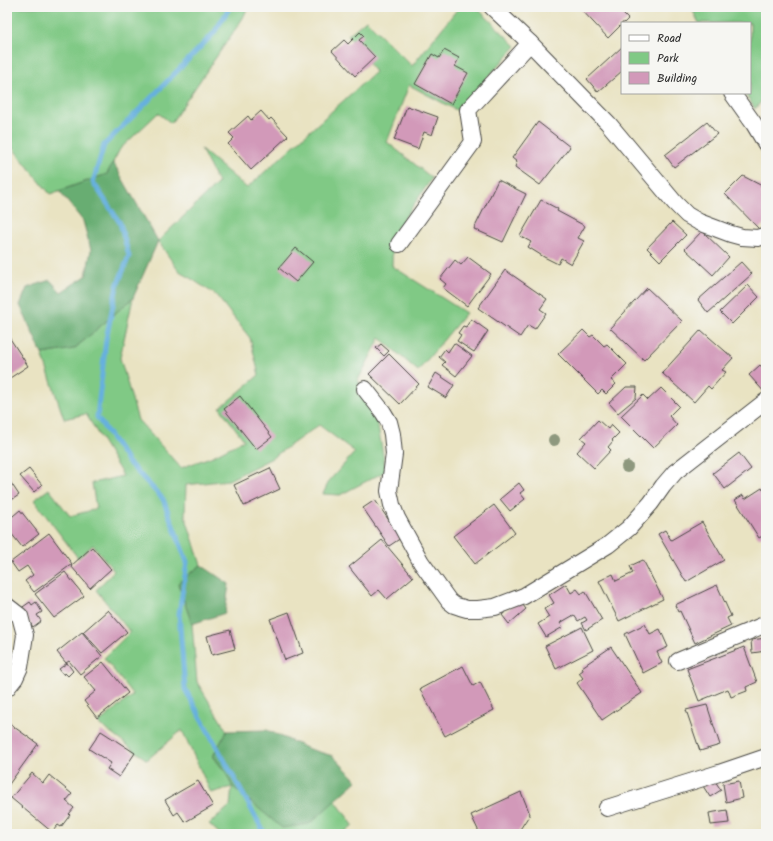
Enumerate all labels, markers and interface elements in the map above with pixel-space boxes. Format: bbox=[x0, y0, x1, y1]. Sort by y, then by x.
legend bbox=[621, 22, 751, 94]
text: Road bbox=[657, 29, 682, 48]
text: Park bbox=[657, 49, 679, 68]
text: Building bbox=[657, 69, 697, 88]

